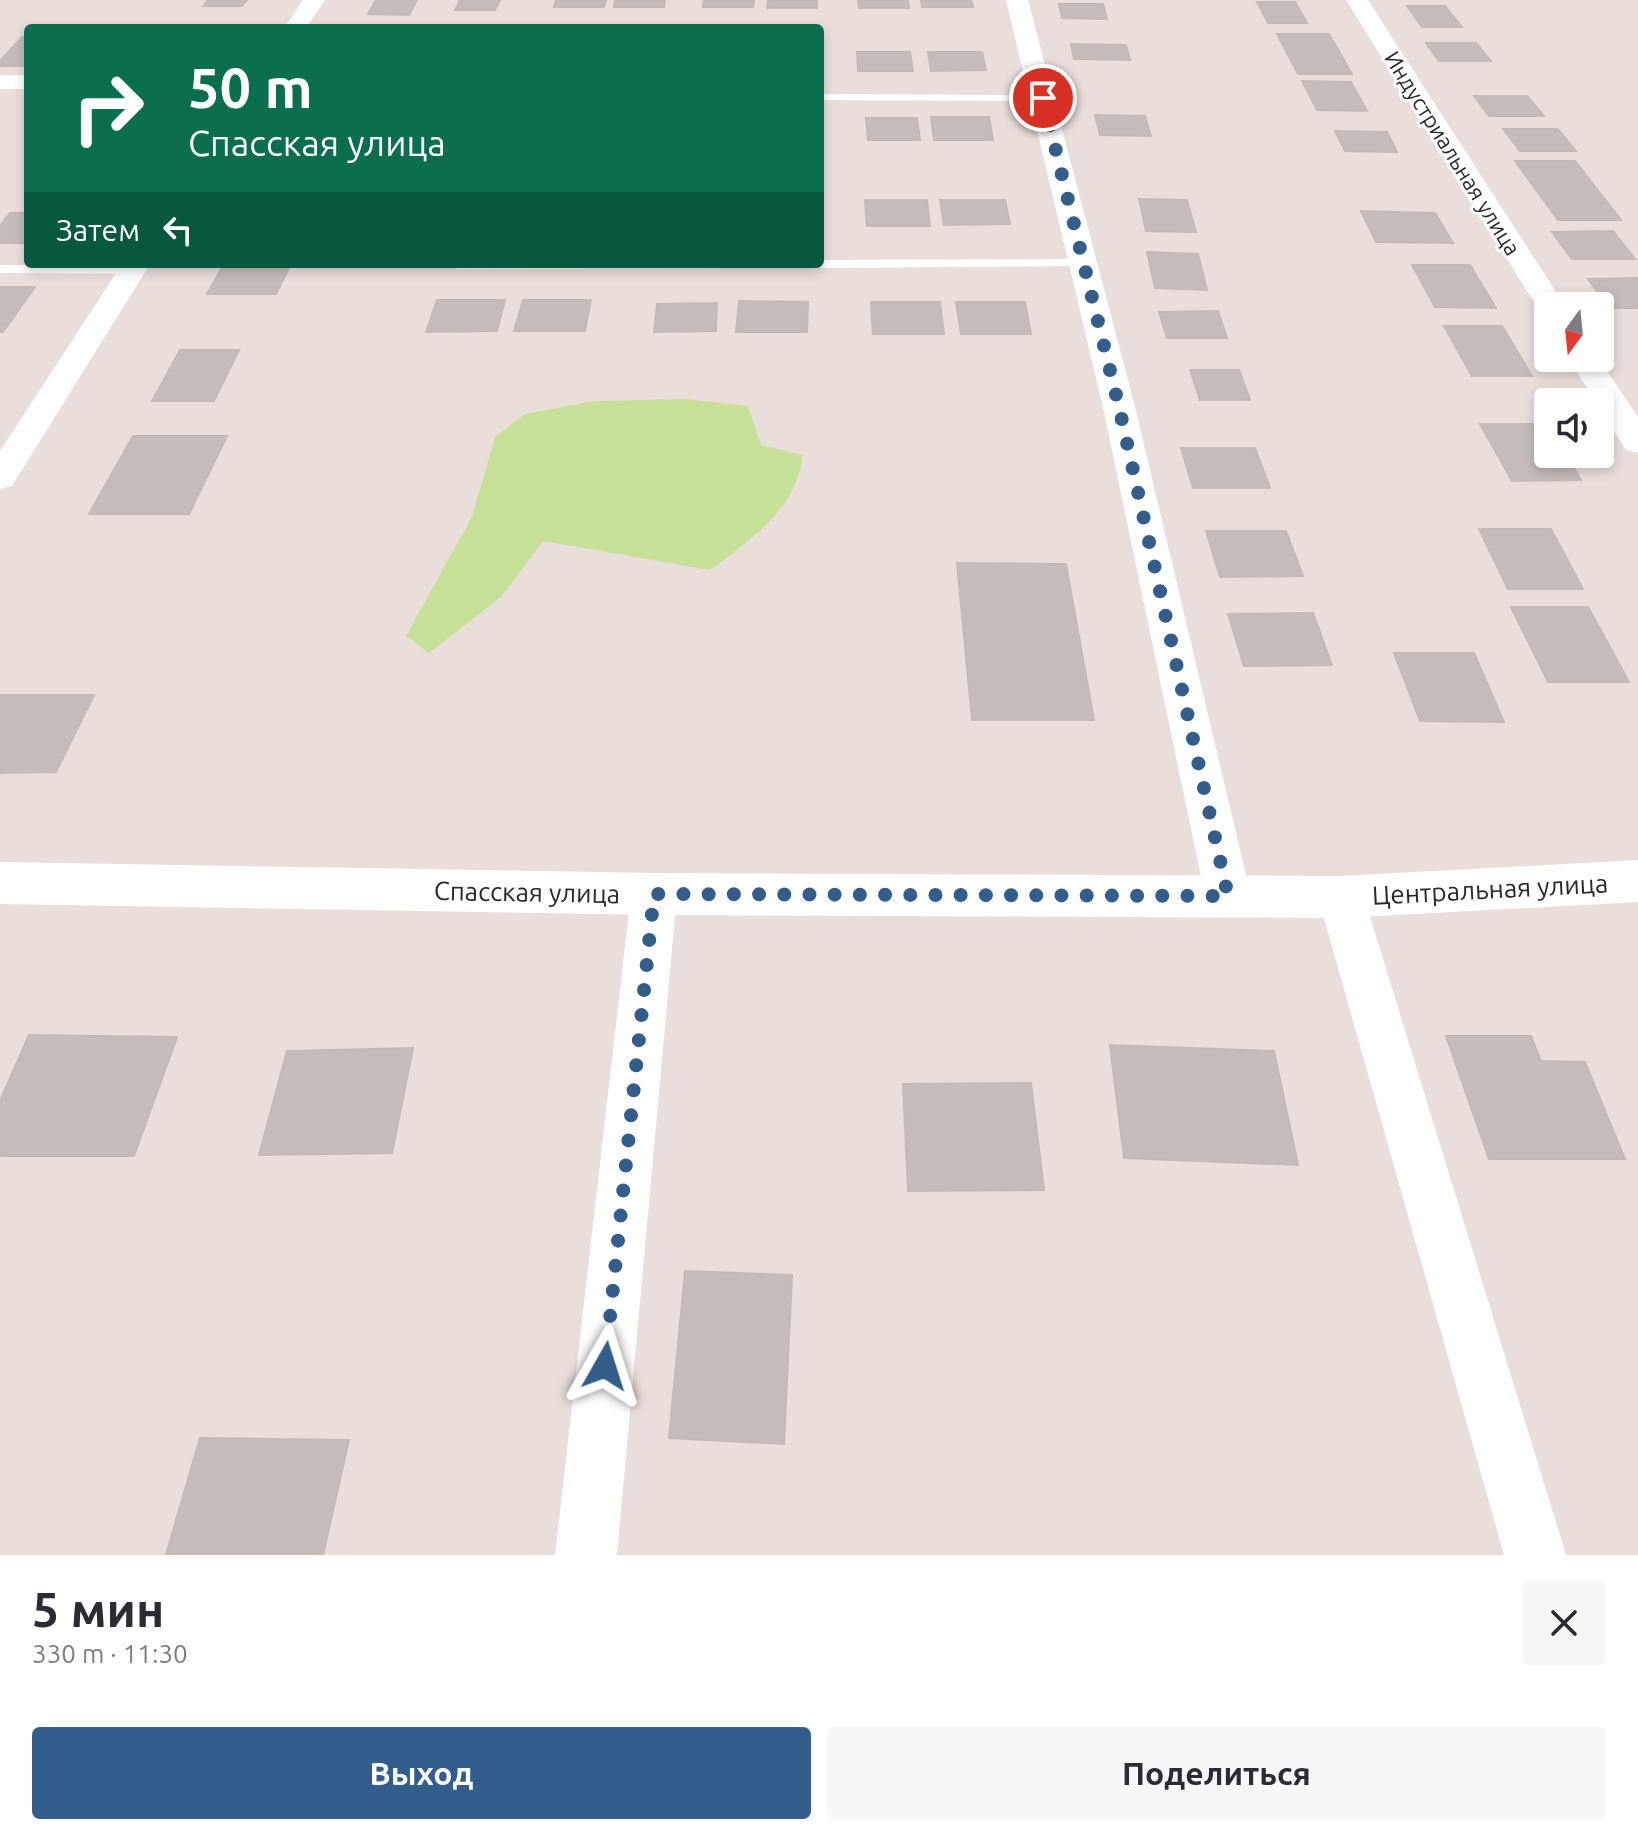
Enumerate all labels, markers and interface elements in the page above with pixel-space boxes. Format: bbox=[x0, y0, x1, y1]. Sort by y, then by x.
street label: Индустриальная улица bbox=[1380, 46, 1526, 260]
icon: right bbox=[56, 56, 160, 160]
text: 50 m bbox=[188, 56, 313, 119]
pin bbox=[1009, 64, 1077, 132]
icon: arrive bbox=[1021, 76, 1065, 120]
text: Спасская улица bbox=[188, 122, 446, 163]
icon: left bbox=[156, 208, 200, 252]
text: Затем bbox=[56, 213, 140, 247]
north arrow bbox=[1534, 292, 1614, 372]
map controls bbox=[1534, 292, 1614, 468]
button: sound bbox=[1534, 388, 1614, 468]
street label: Центральная улица bbox=[1371, 868, 1609, 910]
street label: Спасская улица bbox=[434, 876, 620, 908]
position arrow bbox=[563, 1324, 647, 1408]
button: close bbox=[1522, 1581, 1606, 1665]
text: 5 мин bbox=[32, 1582, 164, 1636]
text: 330 m · 11:30 bbox=[32, 1639, 188, 1668]
button: Выход bbox=[32, 1727, 811, 1819]
button: Поделиться bbox=[827, 1727, 1606, 1819]

